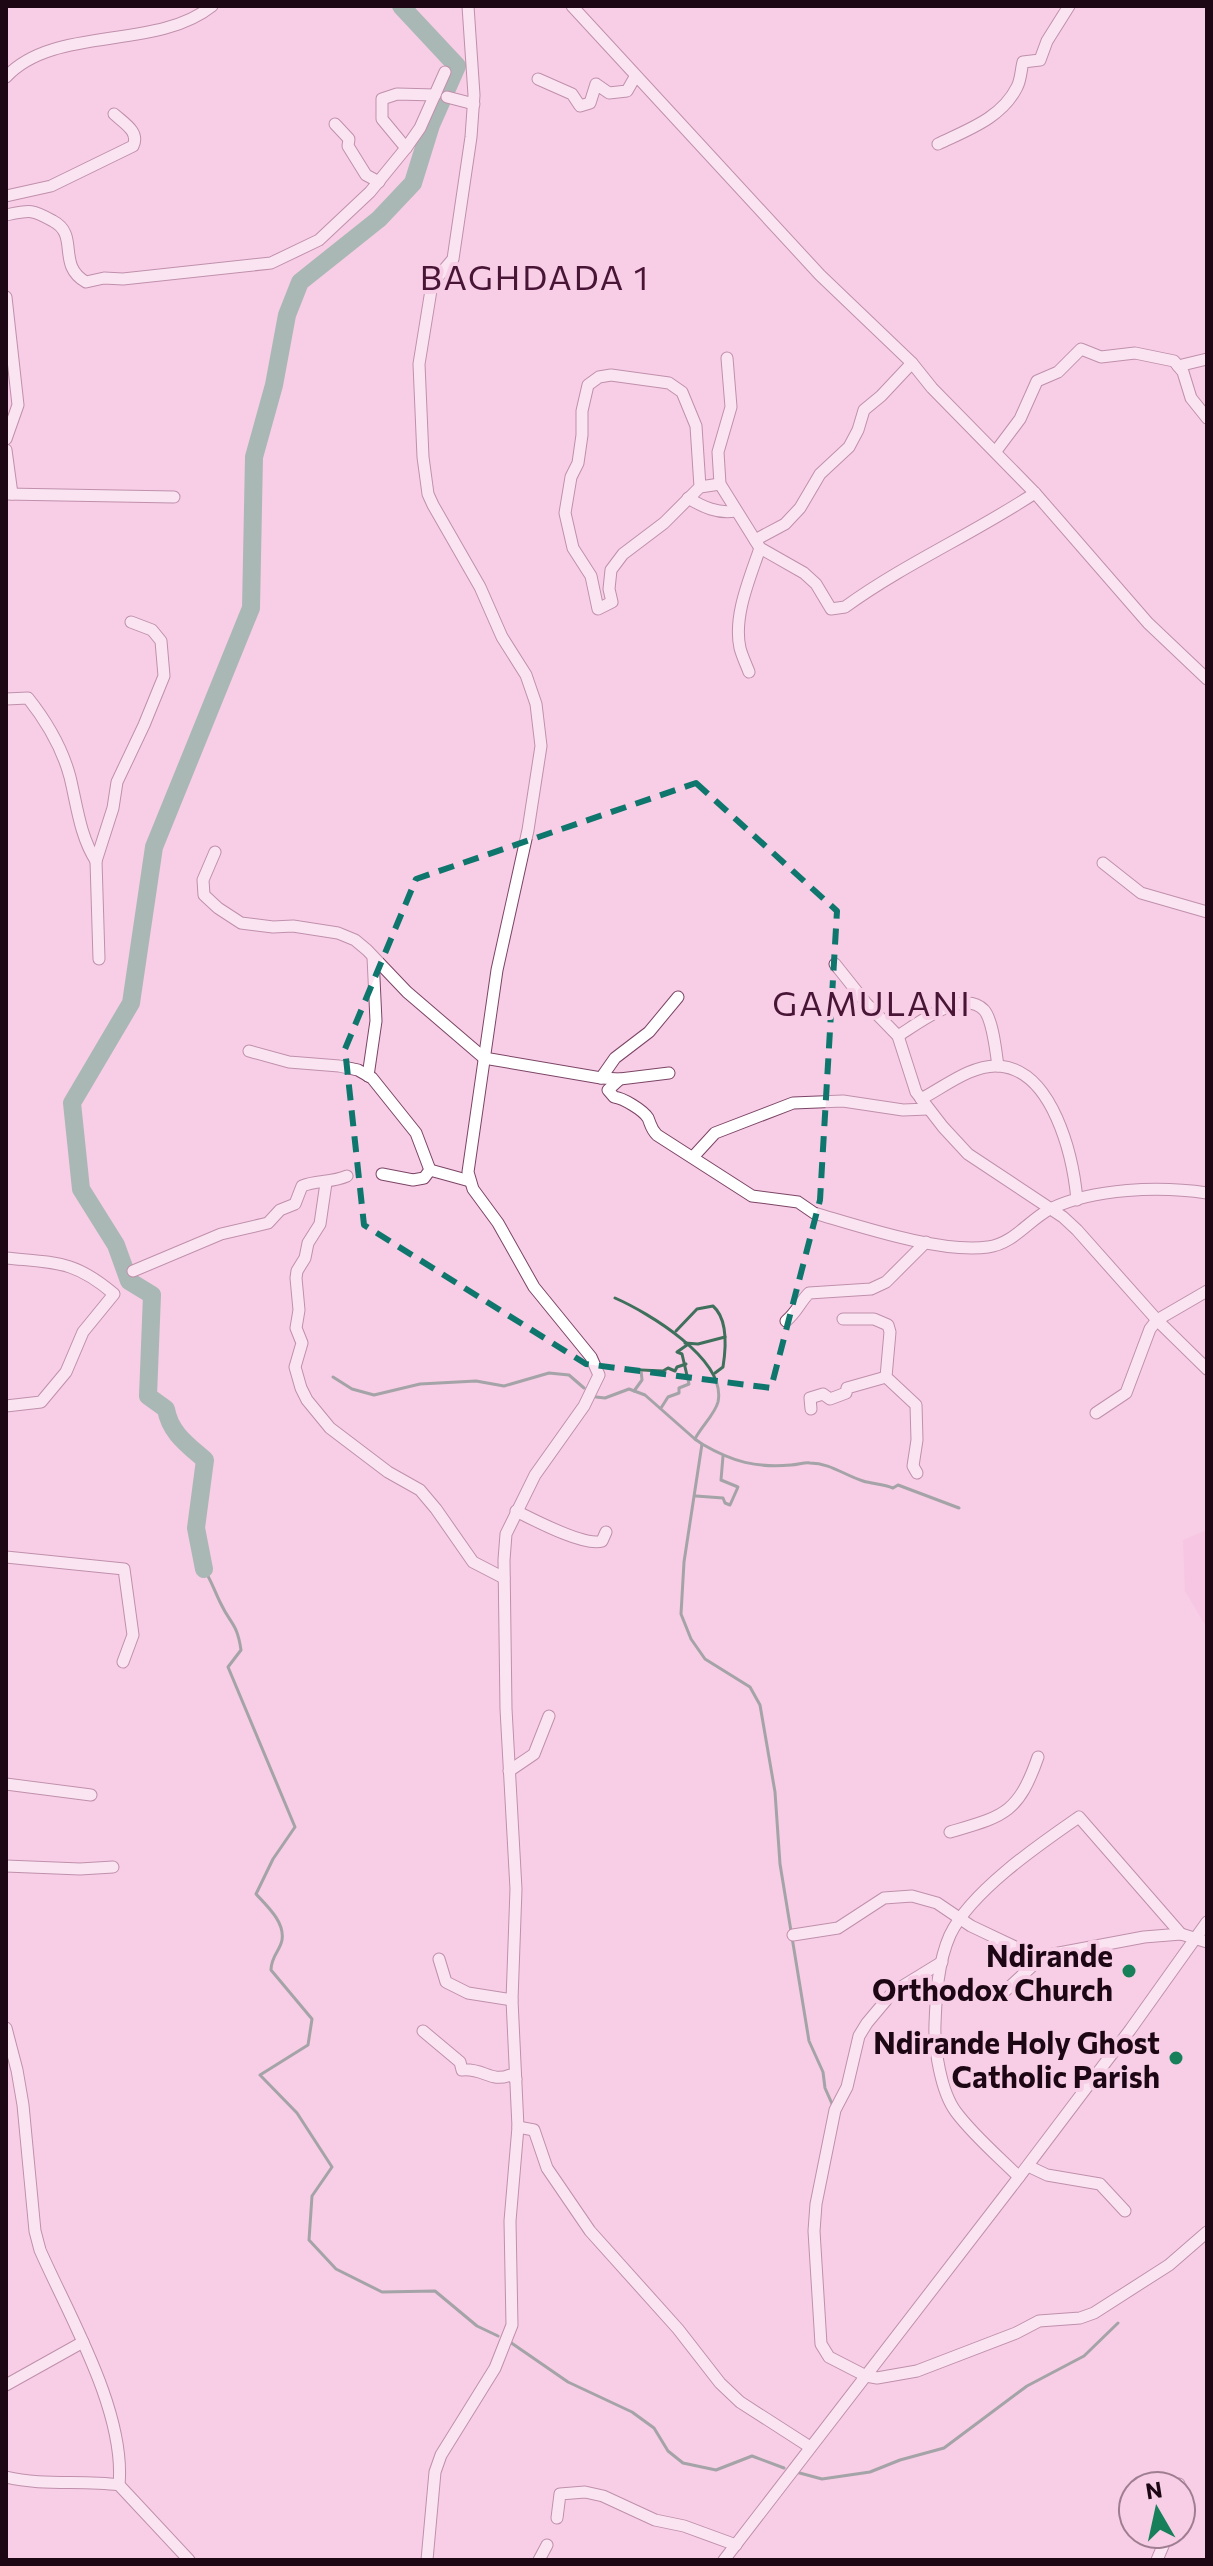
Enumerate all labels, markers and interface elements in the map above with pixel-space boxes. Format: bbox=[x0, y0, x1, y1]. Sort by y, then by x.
district label: BAGHDADA 1 bbox=[420, 255, 650, 297]
district label: GAMULANI bbox=[772, 981, 972, 1023]
place label: Ndirande Orthodox Church bbox=[872, 1936, 1113, 2007]
marker: Ndirande Orthodox Church bbox=[1120, 1962, 1138, 1980]
place label: Ndirande Holy Ghost Catholic Parish bbox=[873, 2023, 1160, 2094]
marker: Ndirande Holy Ghost Catholic Parish bbox=[1167, 2049, 1185, 2067]
north arrow bbox=[1117, 2470, 1197, 2550]
text: N bbox=[1144, 2475, 1164, 2504]

